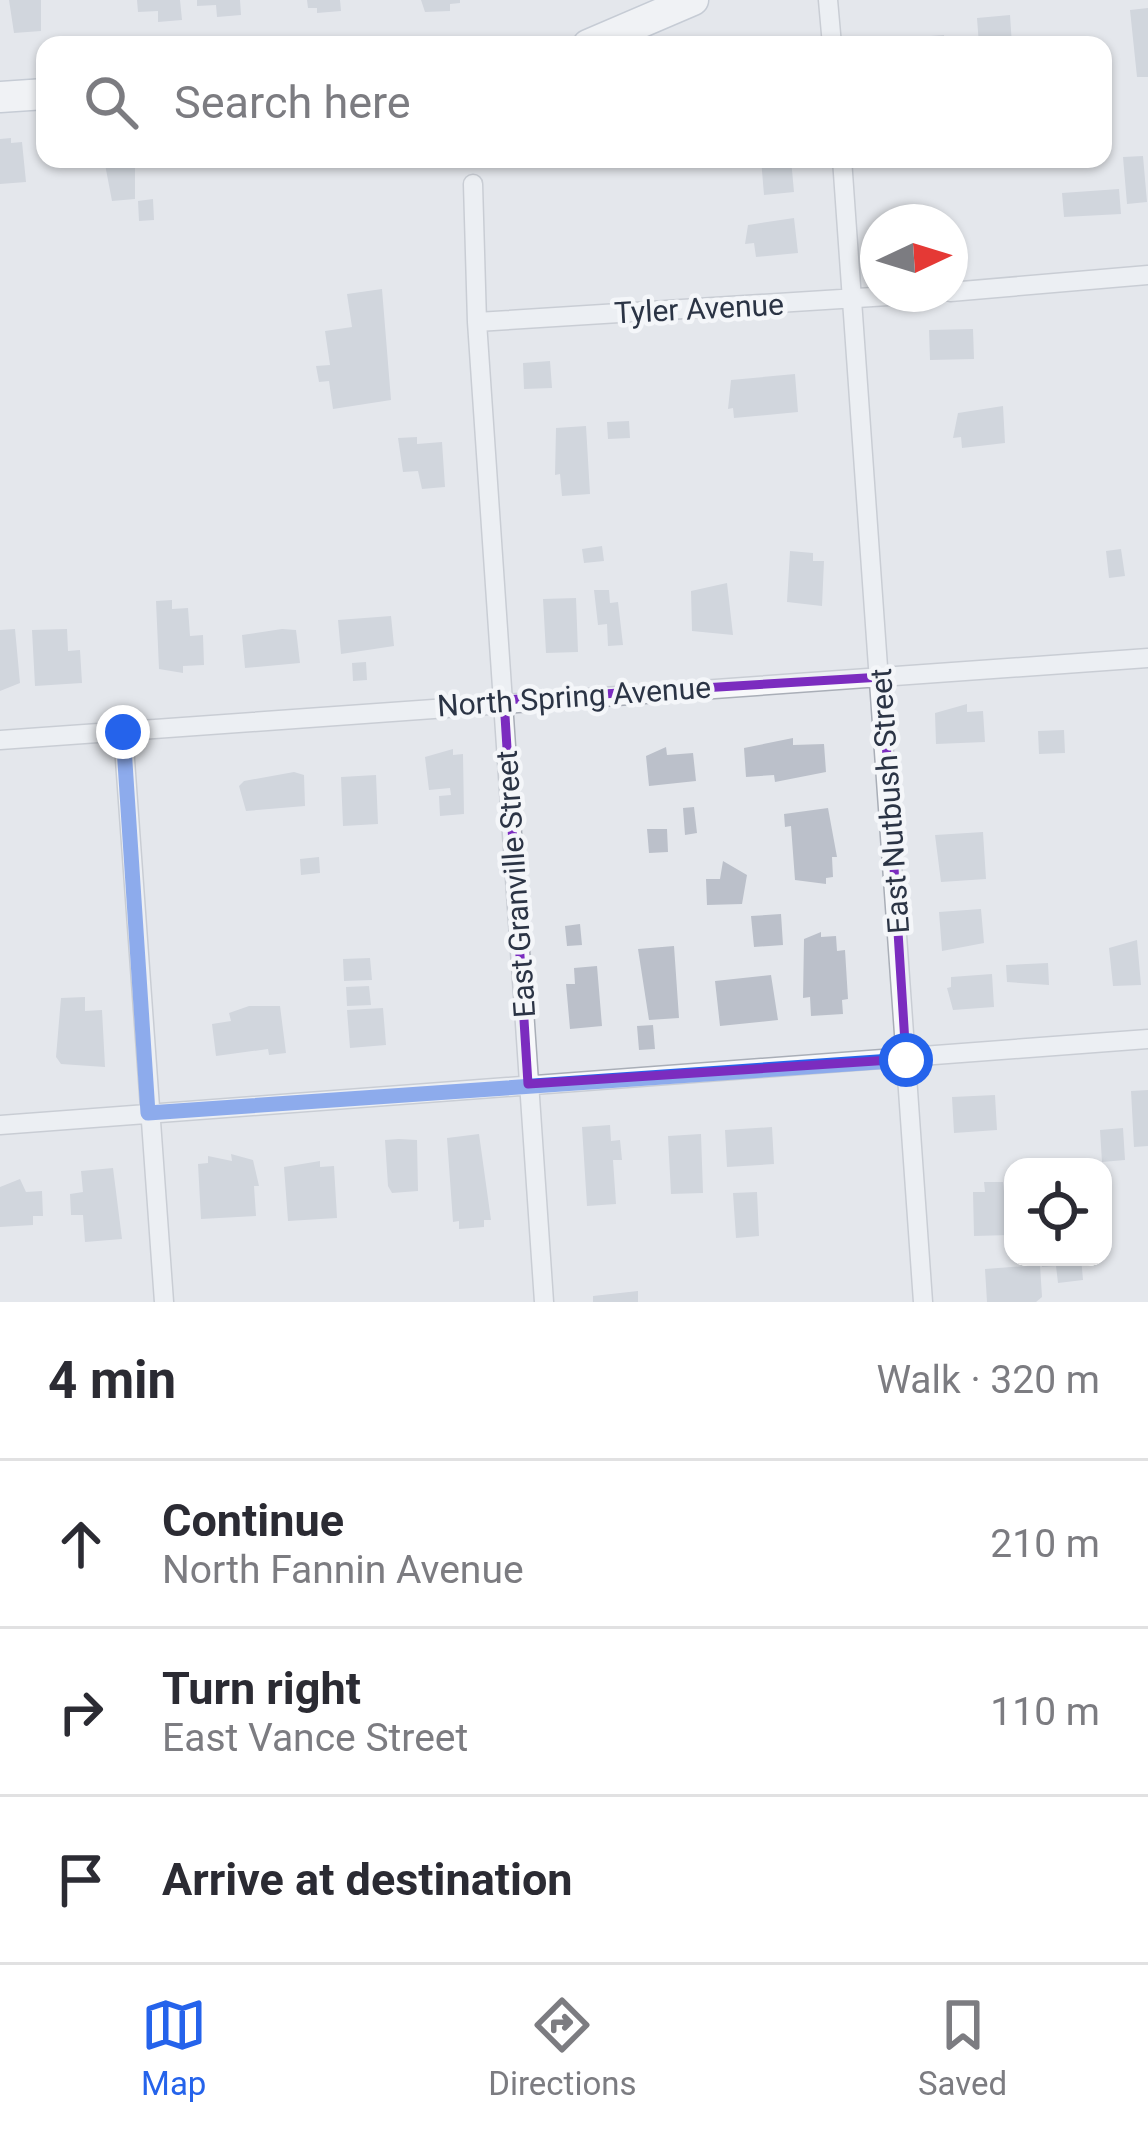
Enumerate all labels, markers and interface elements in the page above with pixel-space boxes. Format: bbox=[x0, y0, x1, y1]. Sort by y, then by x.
search box bbox=[36, 36, 1112, 168]
icon: search bbox=[78, 69, 144, 135]
text: Search here bbox=[174, 76, 411, 129]
north arrow bbox=[860, 204, 968, 312]
street label: Tyler Avenue bbox=[613, 287, 785, 330]
street label: East Nutbush Street bbox=[863, 667, 916, 935]
street label: North Spring Avenue bbox=[436, 669, 712, 724]
route end bbox=[96, 705, 150, 759]
street label: East Granville Street bbox=[489, 749, 542, 1019]
route start bbox=[879, 1033, 933, 1087]
map controls bbox=[1004, 1158, 1112, 1266]
button: locate bbox=[1004, 1158, 1112, 1266]
text: 4 min bbox=[48, 1351, 176, 1410]
text: Walk · 320 m bbox=[876, 1357, 1100, 1403]
text: Continue bbox=[162, 1494, 344, 1547]
icon: ahead bbox=[48, 1511, 114, 1577]
text: 210 m bbox=[990, 1521, 1100, 1567]
text: North Fannin Avenue bbox=[162, 1547, 524, 1593]
text: Turn right bbox=[162, 1662, 361, 1715]
icon: right bbox=[48, 1679, 114, 1745]
text: 110 m bbox=[990, 1689, 1100, 1735]
text: East Vance Street bbox=[162, 1715, 468, 1761]
icon: arrive bbox=[48, 1847, 114, 1913]
text: Arrive at destination bbox=[162, 1853, 573, 1906]
tab: Map bbox=[141, 1992, 207, 2103]
tab: Directions bbox=[488, 1992, 637, 2103]
tab: Saved bbox=[918, 1992, 1007, 2103]

